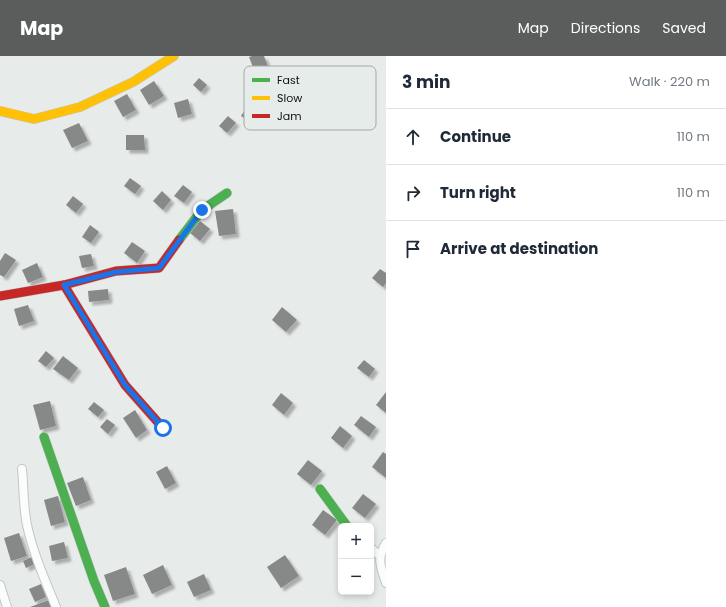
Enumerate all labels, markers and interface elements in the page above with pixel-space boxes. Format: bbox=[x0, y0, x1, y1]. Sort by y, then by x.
text: Map bbox=[20, 15, 63, 42]
text: Map bbox=[518, 18, 549, 38]
text: Directions bbox=[571, 18, 640, 38]
text: Saved bbox=[662, 18, 706, 38]
legend bbox=[244, 66, 376, 130]
text: 3 min bbox=[402, 70, 450, 94]
text: Fast bbox=[277, 72, 300, 88]
text: Walk · 220 m bbox=[629, 72, 710, 91]
text: Slow bbox=[277, 90, 302, 106]
text: Jam bbox=[277, 108, 302, 124]
icon: ahead bbox=[402, 126, 424, 148]
text: Continue bbox=[440, 126, 511, 147]
text: 110 m bbox=[677, 127, 710, 146]
icon: right bbox=[402, 182, 424, 204]
text: Turn right bbox=[440, 182, 516, 203]
text: 110 m bbox=[677, 183, 710, 202]
route end bbox=[193, 201, 211, 219]
icon: arrive bbox=[402, 238, 424, 260]
text: Arrive at destination bbox=[440, 238, 598, 259]
route start bbox=[154, 419, 172, 437]
map controls bbox=[338, 523, 374, 595]
button: + bbox=[338, 523, 374, 559]
button: − bbox=[338, 559, 374, 595]

